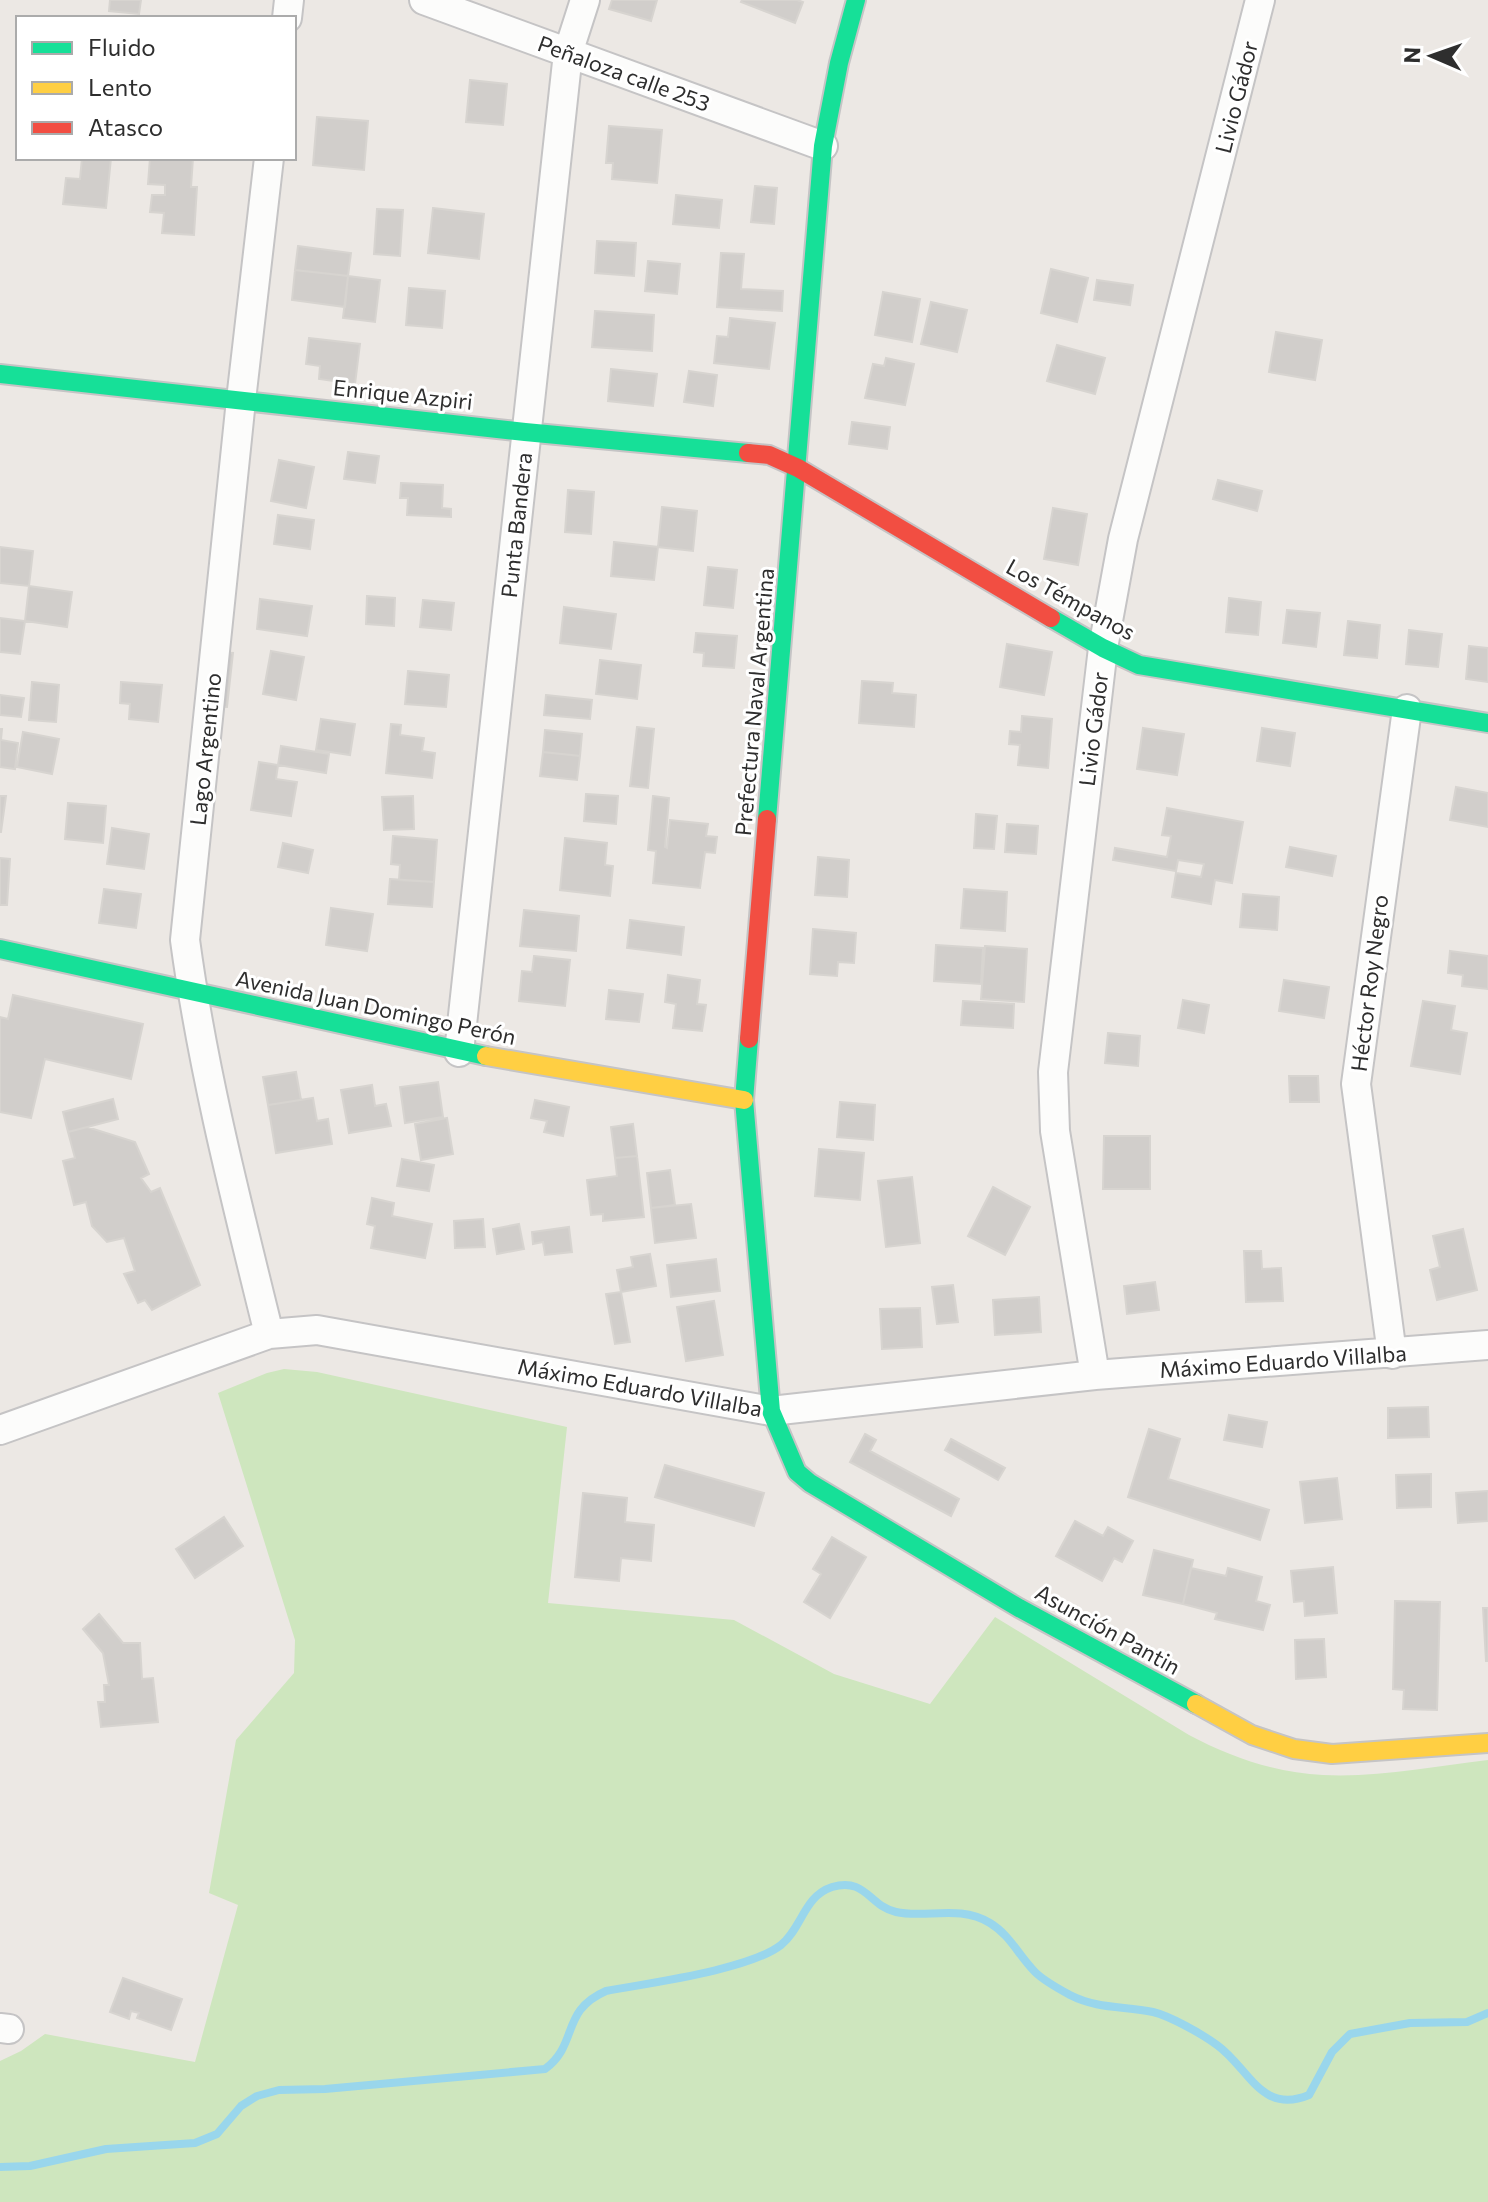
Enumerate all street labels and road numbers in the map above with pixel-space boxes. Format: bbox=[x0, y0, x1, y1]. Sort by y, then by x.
street label: Peñaloza calle 253 bbox=[534, 29, 714, 117]
street label: Livio Gádor bbox=[1209, 38, 1263, 156]
street label: Enrique Azpiri bbox=[332, 373, 474, 415]
street label: Punta Bandera bbox=[495, 451, 537, 599]
street label: Los Témpanos bbox=[1002, 553, 1140, 645]
street label: Prefectura Naval Argentina bbox=[729, 567, 779, 837]
street label: Livio Gádor bbox=[1073, 670, 1113, 788]
street label: Lago Argentino bbox=[184, 671, 226, 827]
street label: Héctor Roy Negro bbox=[1345, 893, 1393, 1073]
street label: Avenida Juan Domingo Perón bbox=[234, 964, 518, 1050]
street label: Máximo Eduardo Villalba bbox=[1158, 1339, 1408, 1383]
street label: Máximo Eduardo Villalba bbox=[516, 1352, 764, 1422]
street label: Asunción Pantin bbox=[1031, 1578, 1185, 1680]

